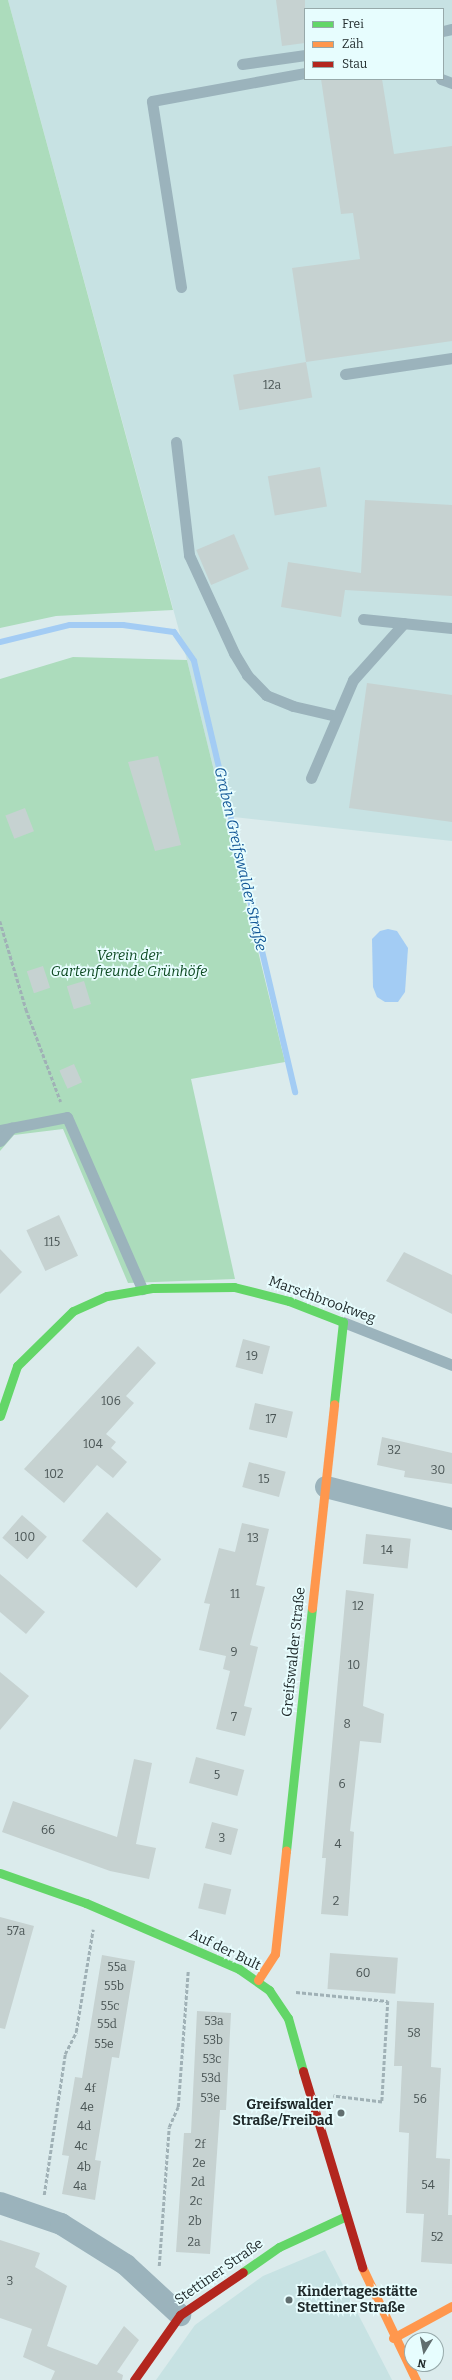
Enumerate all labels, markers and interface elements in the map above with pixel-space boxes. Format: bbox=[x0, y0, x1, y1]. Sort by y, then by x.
legend bbox=[304, 8, 444, 80]
text: Frei bbox=[342, 17, 364, 31]
text: Zäh bbox=[342, 37, 363, 51]
text: Stau bbox=[342, 57, 367, 71]
house number: 12a bbox=[263, 379, 281, 393]
water label: Graben Greifswalder Straße bbox=[210, 765, 270, 953]
park label: Verein der Gartenfreunde Grünhöfe bbox=[51, 948, 207, 980]
house number: 115 bbox=[44, 1236, 60, 1250]
street label: Marschbrookweg bbox=[266, 1273, 378, 1327]
house number: 19 bbox=[246, 1350, 258, 1364]
house number: 106 bbox=[101, 1395, 121, 1409]
house number: 17 bbox=[266, 1413, 276, 1427]
house number: 104 bbox=[83, 1438, 103, 1452]
house number: 32 bbox=[387, 1444, 401, 1458]
house number: 30 bbox=[431, 1464, 445, 1478]
house number: 102 bbox=[44, 1468, 64, 1482]
house number: 15 bbox=[258, 1473, 270, 1487]
house number: 100 bbox=[15, 1531, 35, 1545]
house number: 13 bbox=[247, 1532, 259, 1546]
house number: 14 bbox=[381, 1544, 393, 1558]
street label: Greifswalder Straße bbox=[279, 1586, 309, 1718]
house number: 11 bbox=[230, 1588, 240, 1602]
house number: 12 bbox=[352, 1600, 364, 1614]
house number: 9 bbox=[230, 1646, 238, 1660]
house number: 10 bbox=[348, 1659, 360, 1673]
house number: 7 bbox=[231, 1711, 237, 1725]
house number: 8 bbox=[343, 1718, 351, 1732]
house number: 5 bbox=[214, 1769, 220, 1783]
house number: 6 bbox=[338, 1778, 346, 1792]
house number: 66 bbox=[41, 1824, 55, 1838]
house number: 3 bbox=[219, 1832, 225, 1846]
house number: 4 bbox=[334, 1838, 342, 1852]
house number: 2 bbox=[333, 1895, 339, 1909]
house number: 57a bbox=[7, 1925, 25, 1939]
street label: Auf der Bult bbox=[187, 1925, 263, 1975]
house number: 55a bbox=[107, 1961, 127, 1975]
house number: 60 bbox=[356, 1967, 370, 1981]
house number: 55b bbox=[104, 1980, 124, 1994]
house number: 55c bbox=[101, 2000, 119, 2014]
house number: 53a bbox=[204, 2015, 224, 2029]
house number: 55d bbox=[97, 2018, 117, 2032]
house number: 58 bbox=[407, 2027, 421, 2041]
house number: 53b bbox=[203, 2034, 223, 2048]
house number: 55e bbox=[94, 2038, 114, 2052]
house number: 53c bbox=[203, 2053, 221, 2067]
house number: 53d bbox=[201, 2072, 221, 2086]
house number: 4f bbox=[84, 2082, 96, 2096]
house number: 53e bbox=[200, 2092, 220, 2106]
house number: 56 bbox=[413, 2093, 427, 2107]
place label: Greifswalder Straße/Freibad bbox=[232, 2097, 333, 2130]
house number: 4e bbox=[80, 2101, 94, 2115]
marker: Greifswalder Straße/Freibad bbox=[336, 2108, 346, 2118]
house number: 4d bbox=[77, 2120, 91, 2134]
house number: 2f bbox=[195, 2138, 205, 2152]
house number: 4c bbox=[74, 2140, 88, 2154]
house number: 2e bbox=[192, 2157, 206, 2171]
house number: 4b bbox=[77, 2161, 91, 2175]
house number: 2d bbox=[191, 2176, 205, 2190]
house number: 54 bbox=[421, 2179, 435, 2193]
house number: 4a bbox=[73, 2180, 87, 2194]
house number: 2c bbox=[190, 2195, 202, 2209]
house number: 2b bbox=[188, 2215, 202, 2229]
house number: 52 bbox=[431, 2231, 443, 2245]
street label: Stettiner Straße bbox=[172, 2235, 266, 2309]
house number: 2a bbox=[187, 2236, 201, 2250]
house number: 3 bbox=[7, 2275, 13, 2289]
place label: Kindertagesstätte Stettiner Straße bbox=[297, 2284, 417, 2316]
marker: Kindertagesstätte Stettiner Straße bbox=[284, 2295, 294, 2305]
north arrow bbox=[404, 2332, 444, 2372]
text: N bbox=[417, 2356, 427, 2370]

